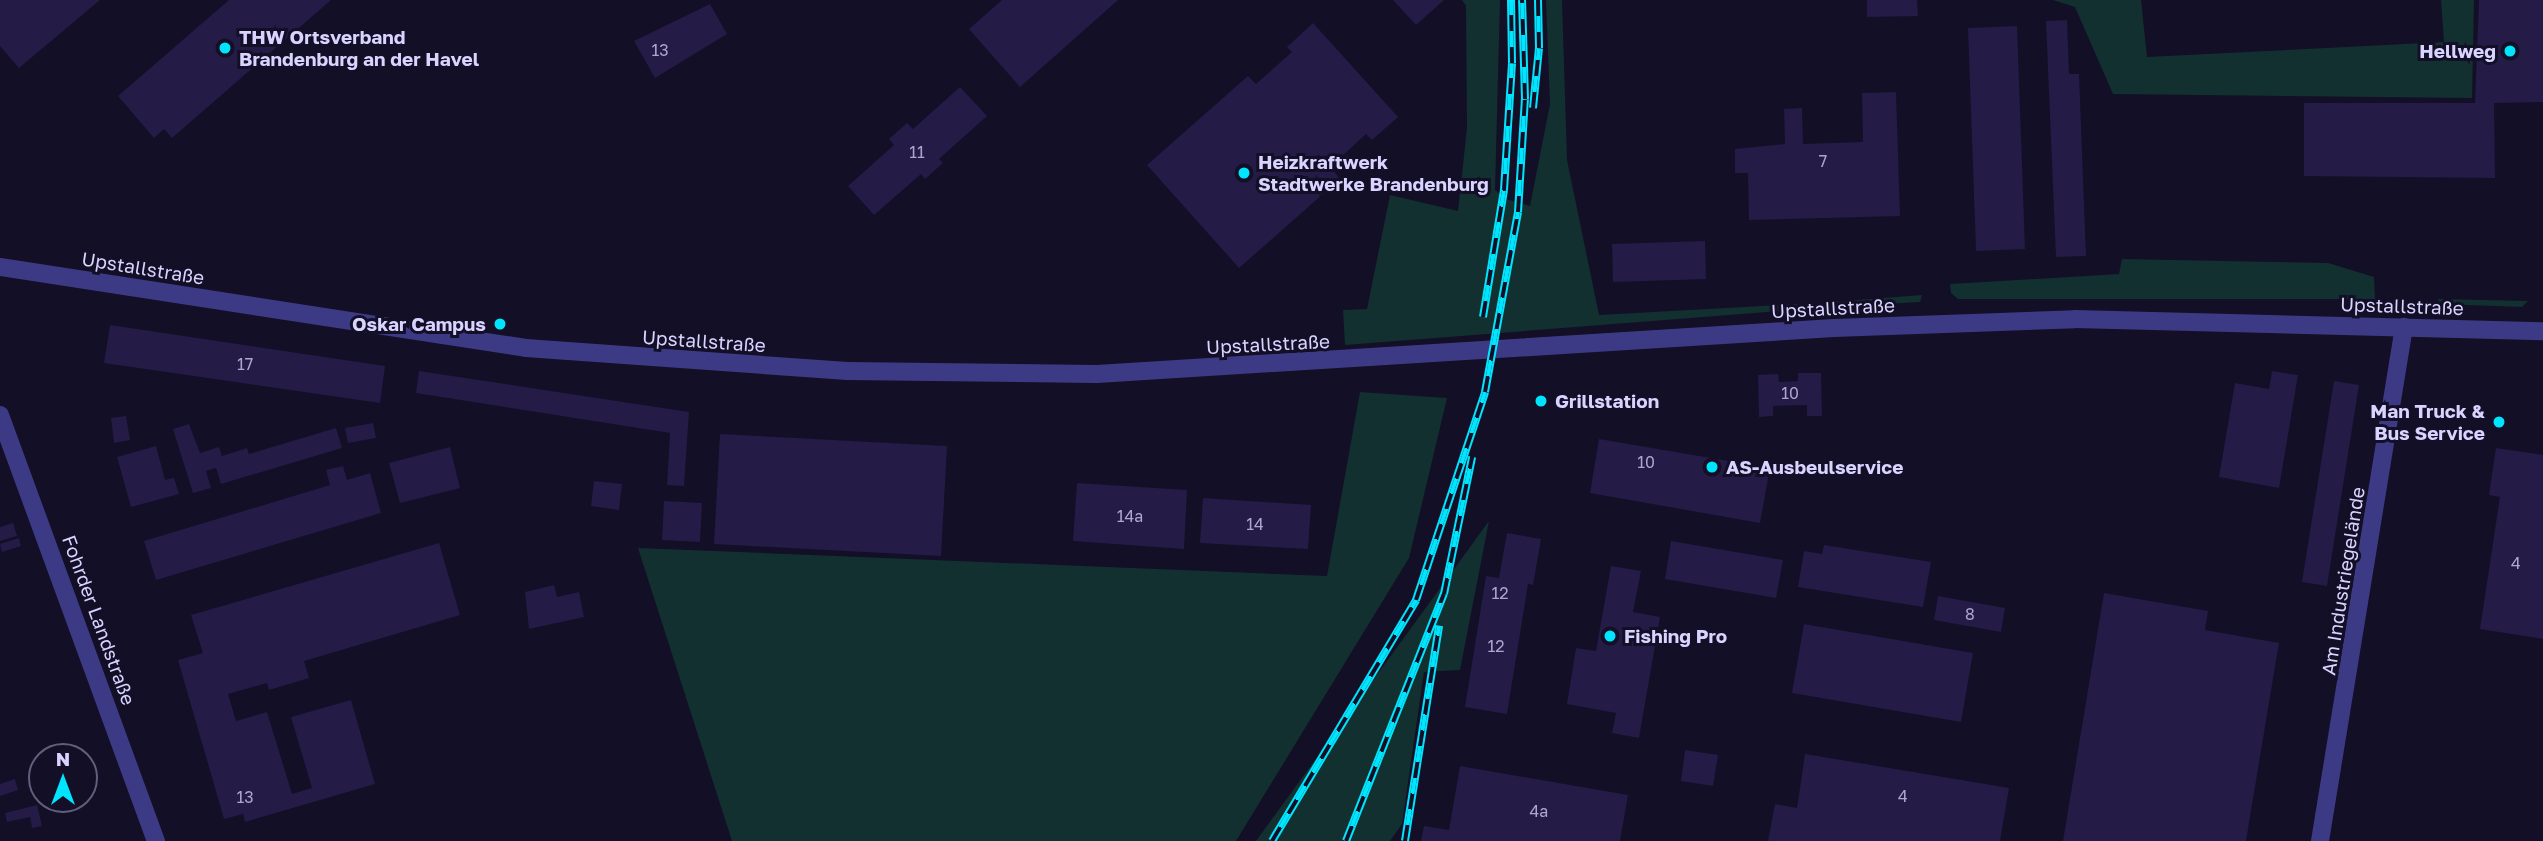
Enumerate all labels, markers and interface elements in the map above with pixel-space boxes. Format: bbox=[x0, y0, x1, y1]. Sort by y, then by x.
place label: THW Ortsverband Brandenburg an der Havel bbox=[239, 26, 479, 70]
marker: THW Ortsverband Brandenburg an der Havel bbox=[217, 40, 233, 56]
house number: 13 bbox=[651, 40, 669, 60]
place label: Hellweg bbox=[2419, 40, 2496, 62]
marker: Hellweg bbox=[2502, 43, 2518, 59]
house number: 11 bbox=[909, 142, 925, 162]
place label: Heizkraftwerk Stadtwerke Brandenburg bbox=[1258, 151, 1489, 195]
house number: 7 bbox=[1819, 151, 1827, 171]
marker: Heizkraftwerk Stadtwerke Brandenburg bbox=[1236, 165, 1252, 181]
street label: Upstallstraße bbox=[80, 247, 206, 289]
street label: Upstallstraße bbox=[2340, 292, 2464, 320]
street label: Upstallstraße bbox=[1771, 293, 1895, 323]
place label: Oskar Campus bbox=[352, 313, 486, 335]
marker: Oskar Campus bbox=[492, 316, 508, 332]
street label: Upstallstraße bbox=[641, 325, 767, 357]
street label: Upstallstraße bbox=[1206, 329, 1330, 359]
house number: 17 bbox=[237, 354, 253, 374]
house number: 10 bbox=[1781, 383, 1799, 403]
place label: Grillstation bbox=[1555, 390, 1659, 412]
marker: Grillstation bbox=[1533, 393, 1549, 409]
place label: Man Truck & Bus Service bbox=[2370, 400, 2485, 444]
marker: Man Truck & Bus Service bbox=[2491, 414, 2507, 430]
house number: 10 bbox=[1637, 452, 1655, 472]
place label: AS-Ausbeulservice bbox=[1726, 456, 1903, 478]
marker: AS-Ausbeulservice bbox=[1704, 459, 1720, 475]
street label: Am Industriegelände bbox=[2317, 485, 2369, 677]
house number: 14a bbox=[1117, 506, 1143, 526]
house number: 14 bbox=[1246, 514, 1264, 534]
street label: Fohrder Landstraße bbox=[58, 532, 140, 708]
house number: 4 bbox=[2511, 553, 2521, 573]
house number: 12 bbox=[1491, 583, 1509, 603]
house number: 8 bbox=[1965, 604, 1975, 624]
place label: Fishing Pro bbox=[1624, 625, 1727, 647]
marker: Fishing Pro bbox=[1602, 628, 1618, 644]
house number: 12 bbox=[1487, 636, 1505, 656]
north arrow bbox=[28, 743, 98, 813]
text: N bbox=[56, 747, 70, 770]
house number: 4 bbox=[1898, 786, 1908, 806]
house number: 13 bbox=[236, 787, 254, 807]
house number: 4a bbox=[1530, 801, 1548, 821]

